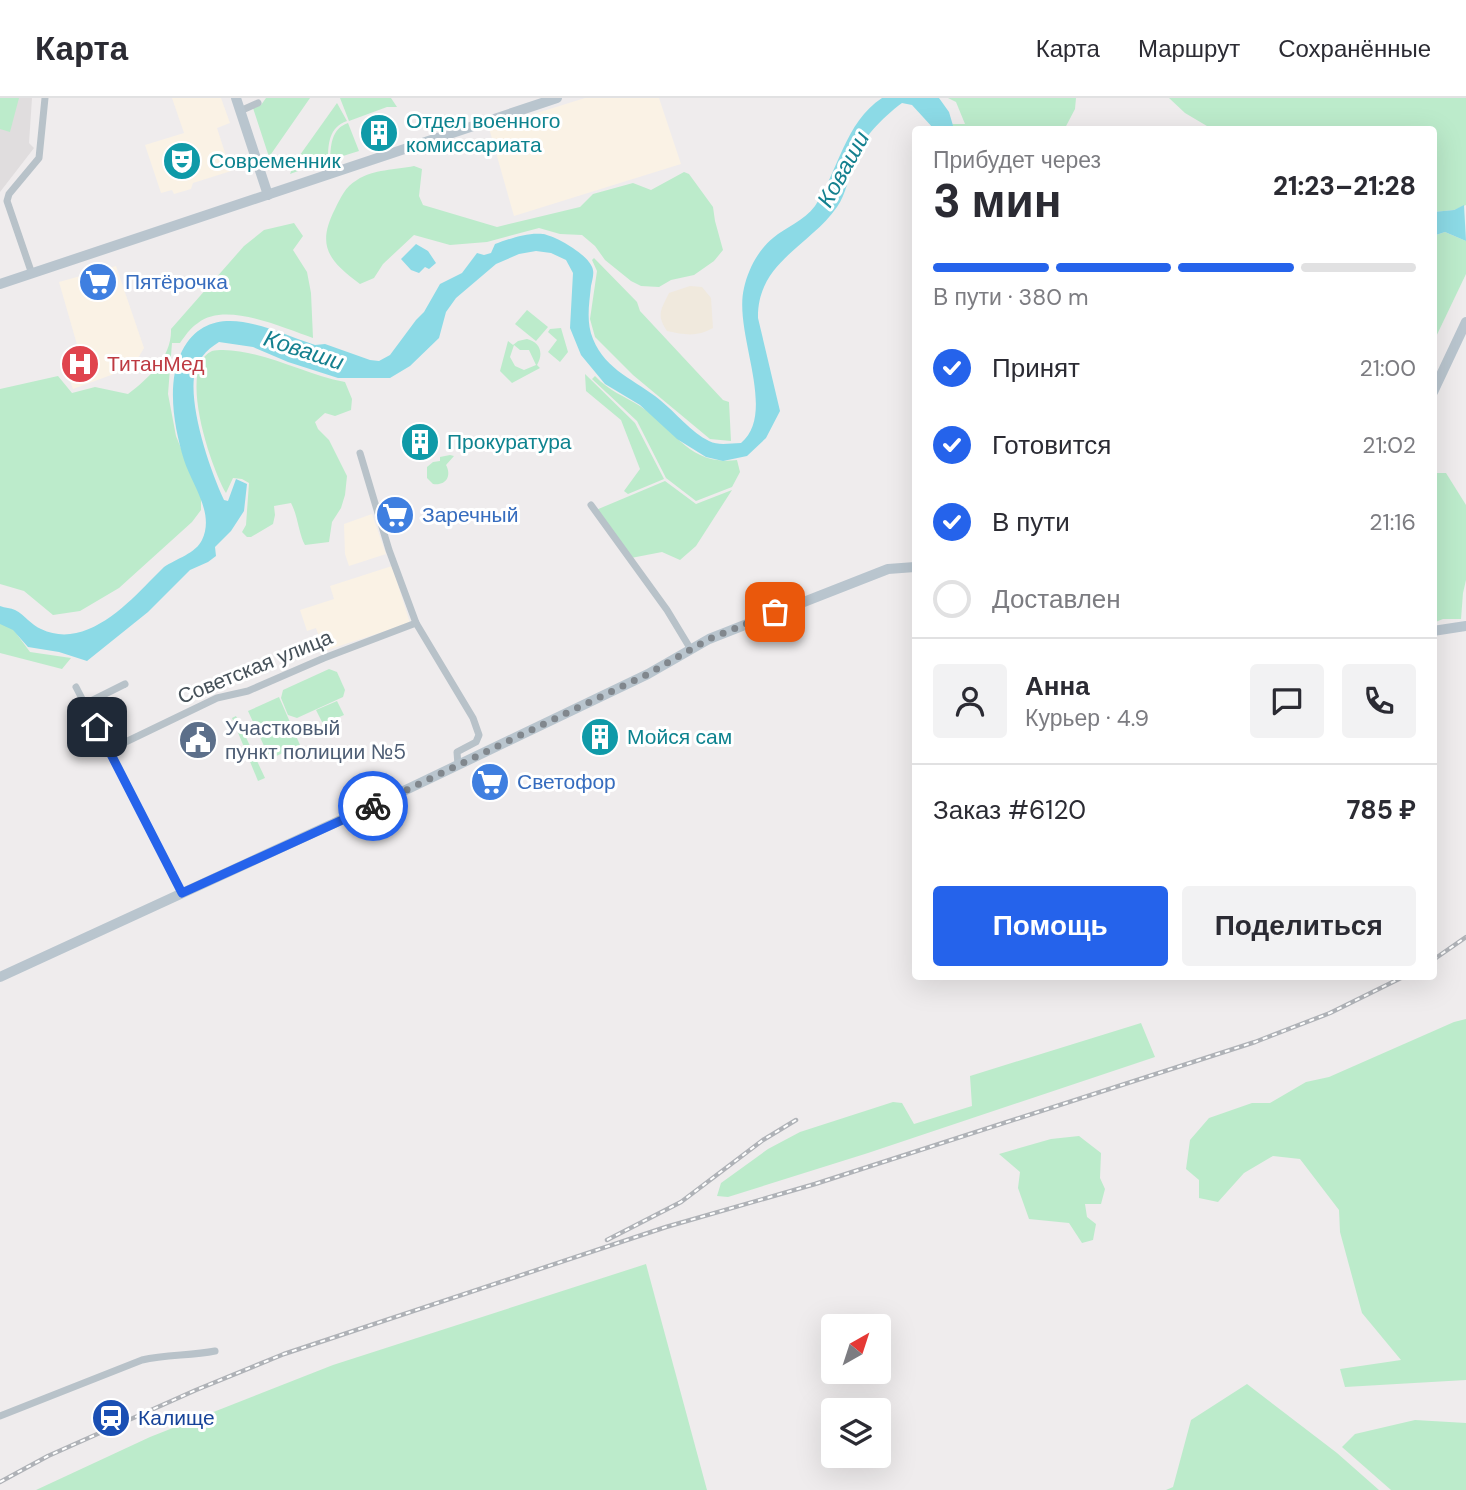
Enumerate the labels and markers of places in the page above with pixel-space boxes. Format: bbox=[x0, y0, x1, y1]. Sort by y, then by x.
place label: Отдел военного комиссариата bbox=[406, 107, 560, 159]
building icon: Отдел военного комиссариата bbox=[358, 112, 400, 154]
theatre icon: Современник bbox=[161, 140, 203, 182]
place label: Современник bbox=[209, 147, 341, 175]
supermarket icon: Пятёрочка bbox=[77, 261, 119, 303]
place label: Пятёрочка bbox=[125, 268, 228, 296]
hospital icon: ТитанМед bbox=[59, 343, 101, 385]
place label: ТитанМед bbox=[107, 350, 205, 378]
building icon: Прокуратура bbox=[399, 421, 441, 463]
place label: Прокуратура bbox=[447, 428, 572, 456]
supermarket icon: Заречный bbox=[374, 494, 416, 536]
place label: Заречный bbox=[422, 501, 518, 529]
pin bbox=[745, 582, 805, 642]
pin bbox=[67, 697, 127, 757]
place label: Участковый пункт полиции №5 bbox=[225, 714, 406, 766]
building icon: Мойся сам bbox=[579, 716, 621, 758]
public building icon: Участковый пункт полиции №5 bbox=[177, 719, 219, 761]
place label: Мойся сам bbox=[627, 723, 732, 751]
supermarket icon: Светофор bbox=[469, 761, 511, 803]
place label: Светофор bbox=[517, 768, 616, 796]
station icon: Калище bbox=[90, 1397, 132, 1439]
place label: Калище bbox=[138, 1404, 215, 1432]

